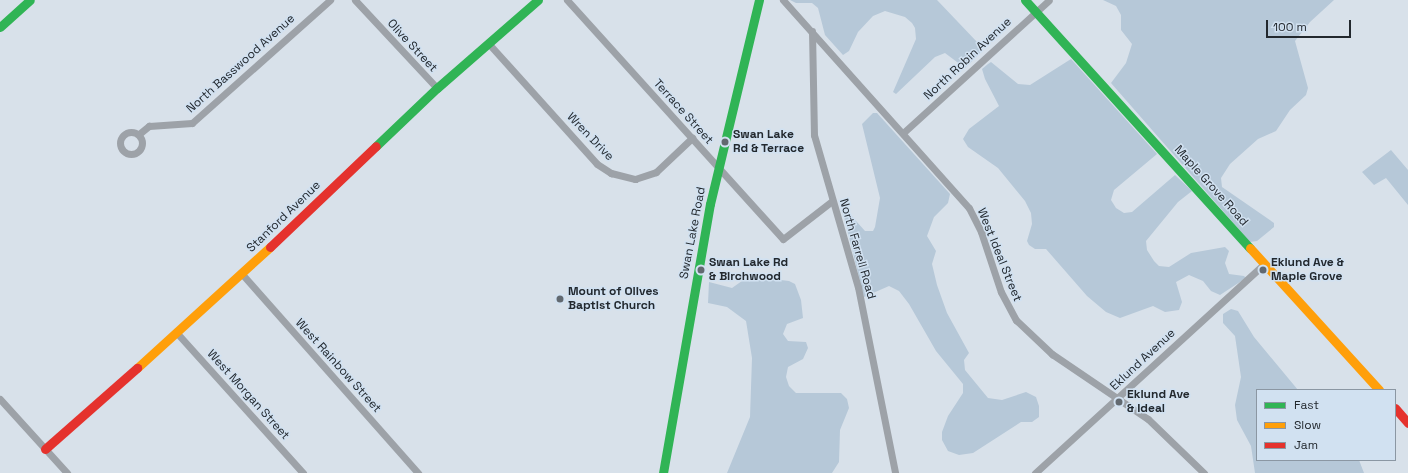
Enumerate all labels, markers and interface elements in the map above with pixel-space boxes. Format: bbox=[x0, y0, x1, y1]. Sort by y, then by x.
street label: North Basswood Avenue bbox=[184, 12, 298, 116]
scale bar bbox=[1268, 12, 1353, 38]
street label: North Robin Avenue bbox=[921, 15, 1015, 103]
street label: Olive Street bbox=[384, 17, 440, 75]
text: 100 m bbox=[1273, 19, 1307, 35]
street label: Terrace Street bbox=[650, 76, 716, 148]
street label: Wren Drive bbox=[564, 110, 616, 164]
place label: Swan Lake Rd & Terrace bbox=[733, 128, 804, 156]
marker: Swan Lake Rd & Terrace bbox=[720, 137, 730, 147]
street label: Maple Grove Road bbox=[1171, 143, 1251, 229]
street label: Stanford Avenue bbox=[244, 178, 324, 256]
street label: Swan Lake Road bbox=[677, 186, 709, 280]
street label: North Farrell Road bbox=[836, 197, 878, 301]
street label: West Ideal Street bbox=[974, 206, 1024, 304]
place label: Swan Lake Rd & Birchwood bbox=[709, 256, 788, 284]
place label: Eklund Ave & Maple Grove bbox=[1271, 256, 1344, 284]
marker: Swan Lake Rd & Birchwood bbox=[696, 265, 706, 275]
marker: Eklund Ave & Maple Grove bbox=[1258, 265, 1268, 275]
place label: Mount of Olives Baptist Church bbox=[568, 285, 659, 313]
marker: Mount of Olives Baptist Church bbox=[555, 294, 565, 304]
street label: West Rainbow Street bbox=[292, 316, 384, 416]
street label: Eklund Avenue bbox=[1107, 326, 1179, 394]
street label: West Morgan Street bbox=[204, 347, 292, 443]
place label: Eklund Ave & Ideal bbox=[1127, 388, 1190, 416]
legend bbox=[1256, 389, 1396, 461]
marker: Eklund Ave & Ideal bbox=[1114, 397, 1124, 407]
text: Fast bbox=[1294, 397, 1319, 413]
text: Slow bbox=[1294, 417, 1321, 433]
text: Jam bbox=[1294, 437, 1318, 453]

